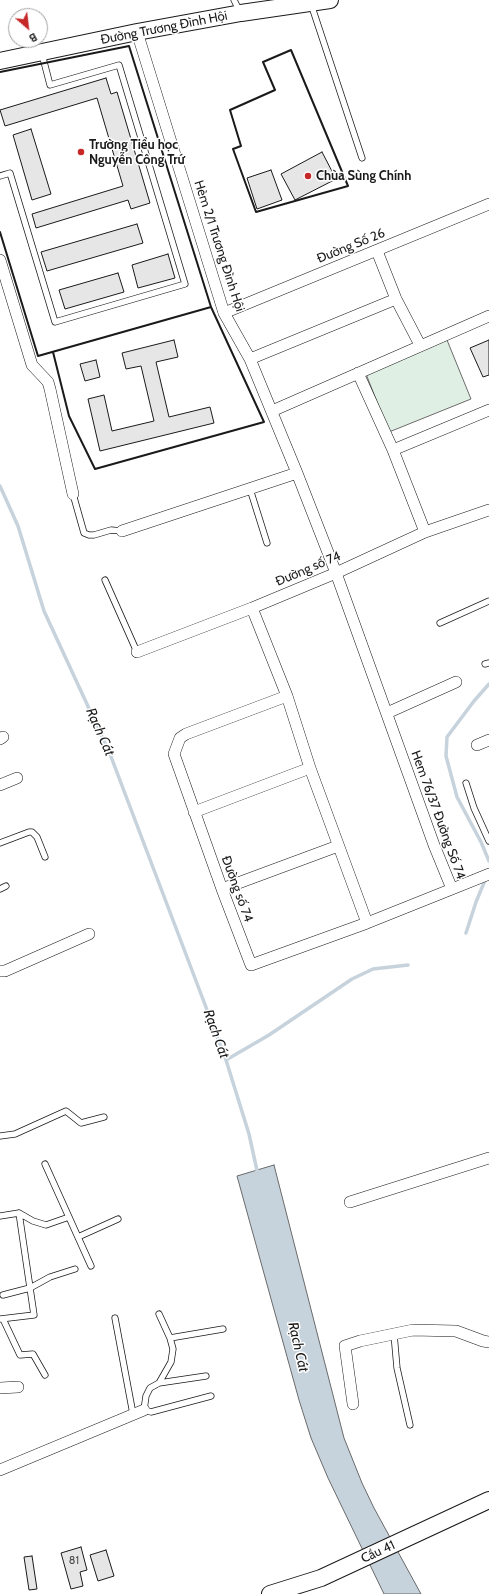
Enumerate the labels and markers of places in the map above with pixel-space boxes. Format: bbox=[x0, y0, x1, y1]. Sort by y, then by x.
place label: Trường Tiểu học Nguyễn Công Trứ bbox=[89, 137, 185, 168]
marker: Trường Tiểu học Nguyễn Công Trứ bbox=[76, 147, 86, 157]
place label: Chùa Sùng Chính bbox=[316, 168, 411, 184]
marker: Chùa Sùng Chính bbox=[303, 171, 313, 181]

